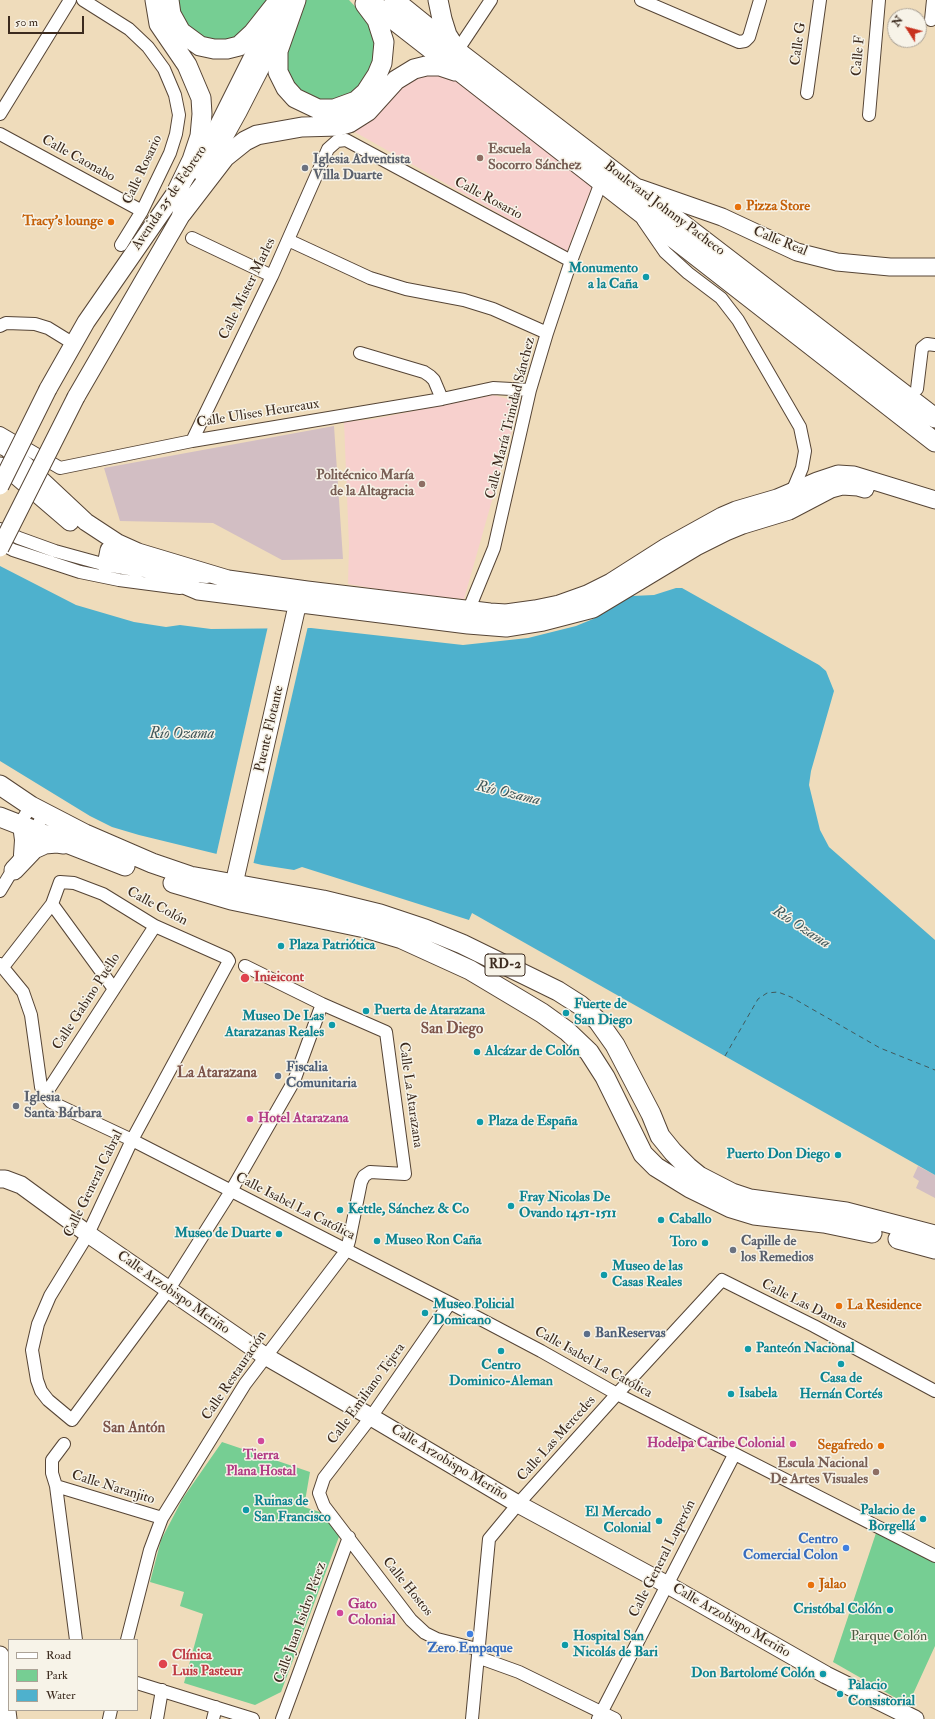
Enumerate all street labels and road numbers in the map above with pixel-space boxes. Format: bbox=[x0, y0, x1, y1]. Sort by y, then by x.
street label: Calle G bbox=[788, 21, 810, 67]
street label: Calle F bbox=[849, 35, 869, 77]
street label: Calle Caonabo bbox=[38, 132, 118, 186]
street label: Calle Rosario bbox=[120, 133, 166, 207]
street label: Avenida 25 de Febrero bbox=[129, 142, 211, 254]
street label: Boulevard Johnny Pacheco bbox=[600, 158, 728, 260]
street label: Calle Rosario bbox=[451, 174, 525, 224]
street label: Calle Real bbox=[750, 224, 810, 260]
street label: Calle Mister Marles bbox=[216, 235, 280, 343]
street label: Calle María Trinidad Sánchez bbox=[483, 335, 539, 501]
street label: Calle Ulises Heureaux bbox=[195, 396, 321, 432]
street label: Puente Flotante bbox=[252, 684, 288, 774]
street label: Calle Colón bbox=[124, 884, 190, 930]
street label: Calle Gabino Puello bbox=[49, 950, 125, 1054]
road number: RD-2 bbox=[485, 954, 525, 976]
street label: Calle La Atarazana bbox=[394, 1041, 426, 1149]
street label: Calle General Cabral bbox=[61, 1128, 127, 1240]
street label: Calle Isabel La Católica bbox=[232, 1170, 358, 1244]
street label: Calle Arzobispo Meriño bbox=[113, 1248, 233, 1338]
street label: Calle Las Damas bbox=[758, 1276, 850, 1334]
street label: Calle Isabel La Católica bbox=[531, 1324, 655, 1402]
street label: Calle Restauración bbox=[199, 1328, 271, 1424]
street label: Calle Emiliano Tejera bbox=[325, 1340, 409, 1448]
street label: Calle Las Mercedes bbox=[514, 1393, 600, 1485]
street label: Calle Arzobispo Meriño bbox=[387, 1421, 511, 1505]
street label: Calle Naranjito bbox=[69, 1467, 157, 1509]
street label: Calle General Luperón bbox=[626, 1497, 700, 1621]
street label: Calle Hostos bbox=[378, 1554, 436, 1620]
street label: Calle Juan Isidro Pérez bbox=[271, 1560, 331, 1686]
street label: Calle Arzobispo Meriño bbox=[669, 1580, 793, 1662]

